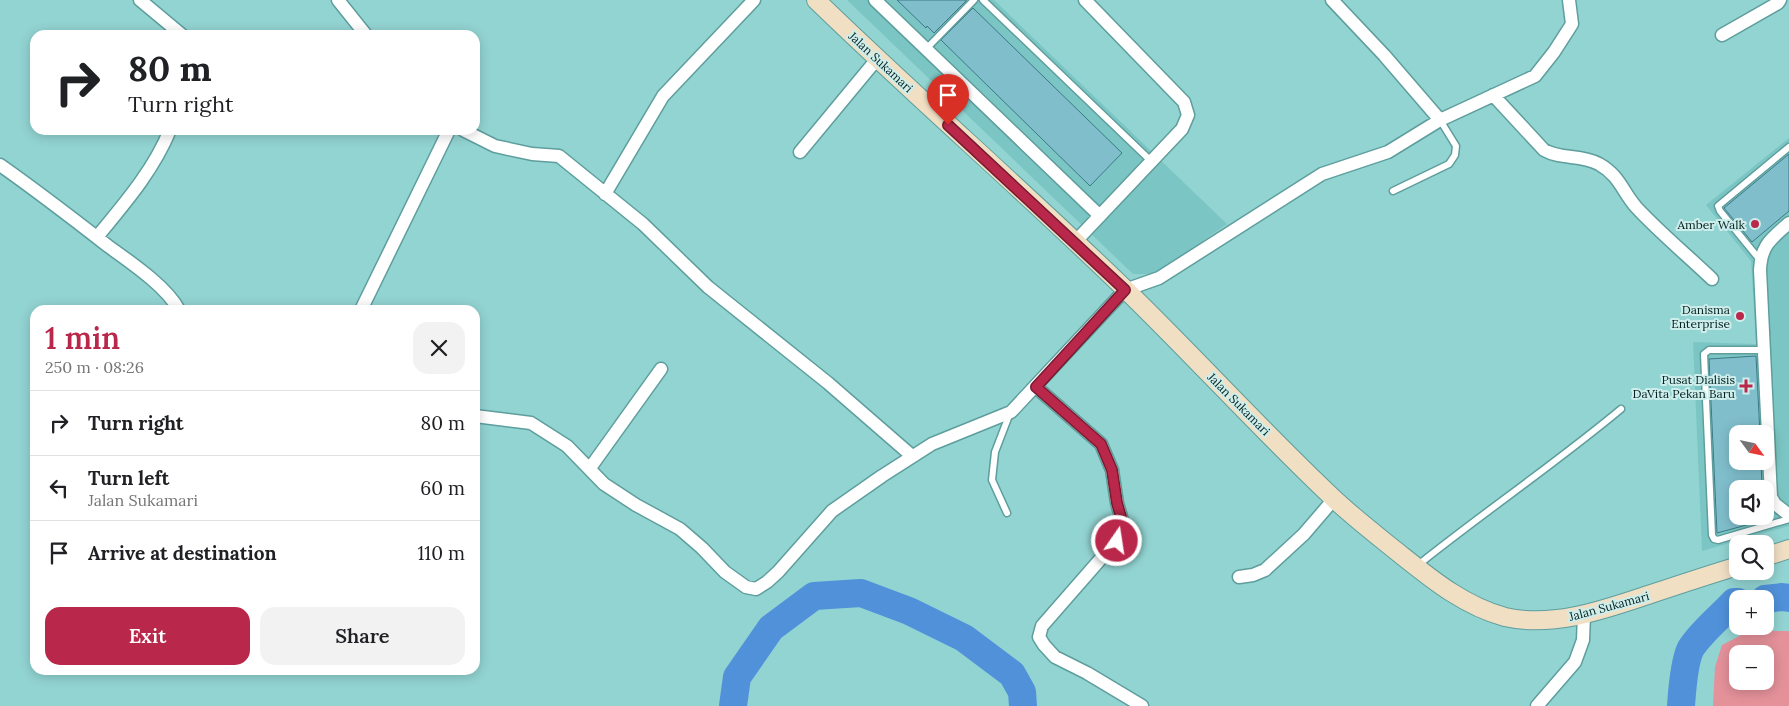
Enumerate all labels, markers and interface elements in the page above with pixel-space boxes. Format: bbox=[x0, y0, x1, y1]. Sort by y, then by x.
street label: Jalan Sukamari bbox=[845, 28, 916, 96]
text: 80 m bbox=[128, 46, 212, 91]
icon: right bbox=[45, 50, 110, 115]
pin bbox=[927, 74, 969, 125]
icon: arrive bbox=[934, 81, 962, 109]
text: Turn right bbox=[128, 90, 233, 118]
place label: Amber Walk bbox=[1677, 217, 1746, 232]
marker: Amber Walk bbox=[1749, 218, 1761, 230]
place label: Danisma Enterprise bbox=[1671, 302, 1730, 331]
marker: Danisma Enterprise bbox=[1734, 310, 1746, 322]
text: 1 min bbox=[45, 319, 120, 357]
button: close bbox=[413, 322, 465, 374]
text: 250 m · 08:26 bbox=[45, 357, 144, 377]
street label: Jalan Sukamari bbox=[1204, 369, 1273, 438]
place label: Pusat Dialisis DaVita Pekan Baru bbox=[1633, 372, 1735, 401]
marker: Pusat Dialisis DaVita Pekan Baru bbox=[1739, 379, 1753, 393]
icon: right bbox=[45, 409, 73, 437]
text: Turn right bbox=[88, 411, 184, 435]
text: 80 m bbox=[421, 411, 465, 435]
north arrow bbox=[1729, 425, 1774, 470]
map controls bbox=[1729, 425, 1774, 690]
text: Turn left bbox=[88, 466, 169, 490]
icon: left bbox=[45, 474, 73, 502]
text: 60 m bbox=[420, 476, 465, 500]
button: sound bbox=[1729, 480, 1774, 525]
text: Jalan Sukamari bbox=[88, 490, 198, 510]
position arrow bbox=[1090, 514, 1142, 566]
button: search bbox=[1729, 535, 1774, 580]
icon: arrive bbox=[45, 539, 73, 567]
text: Arrive at destination bbox=[88, 541, 277, 565]
text: 110 m bbox=[417, 541, 465, 565]
street label: Jalan Sukamari bbox=[1566, 588, 1651, 624]
button: + bbox=[1729, 590, 1774, 635]
button: Exit bbox=[45, 607, 250, 665]
button: Share bbox=[260, 607, 465, 665]
button: − bbox=[1729, 645, 1774, 690]

